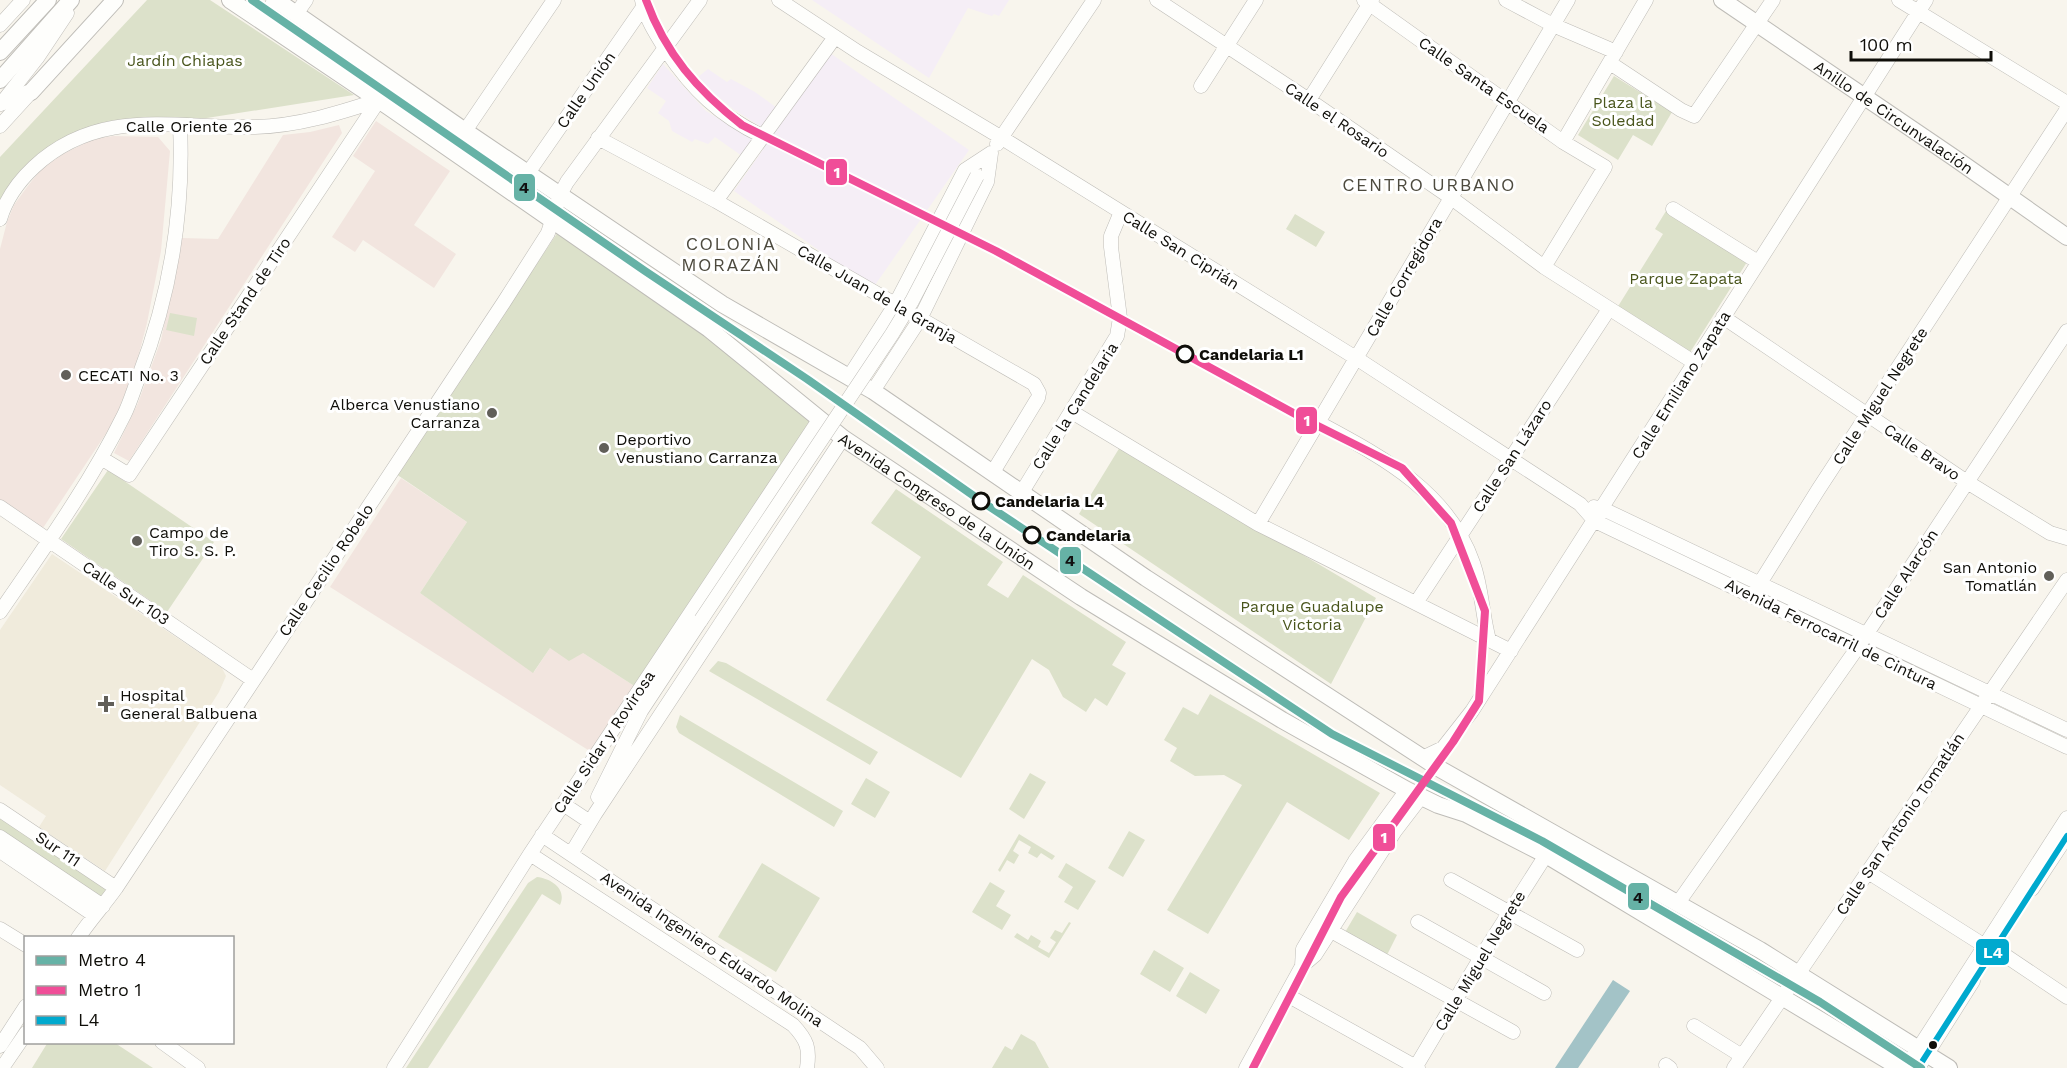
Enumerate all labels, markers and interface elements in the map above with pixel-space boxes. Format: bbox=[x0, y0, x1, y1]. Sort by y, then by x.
scale bar bbox=[1851, 24, 1990, 62]
street label: Calle Santa Escuela bbox=[1415, 33, 1553, 137]
text: 100 m bbox=[1860, 34, 1913, 55]
street label: Calle Unión bbox=[553, 48, 619, 132]
park label: Jardín Chiapas bbox=[127, 51, 243, 70]
street label: Anillo de Circunvalación bbox=[1811, 56, 1977, 178]
street label: Calle el Rosario bbox=[1281, 78, 1393, 162]
park label: Plaza la Soledad bbox=[1591, 93, 1655, 130]
street label: Calle Oriente 26 bbox=[126, 117, 252, 136]
line badge: 1 bbox=[825, 158, 848, 186]
text: 1 bbox=[834, 163, 840, 182]
line badge: 4 bbox=[513, 173, 536, 202]
district label: CENTRO URBANO bbox=[1342, 174, 1516, 195]
text: 4 bbox=[519, 178, 529, 197]
street label: Calle San Ciprián bbox=[1119, 206, 1243, 294]
street label: Calle Corregidora bbox=[1362, 214, 1446, 340]
district label: COLONIA MORAZÁN bbox=[681, 233, 781, 275]
street label: Calle Stand de Tiro bbox=[195, 234, 295, 368]
street label: Calle Juan de la Granja bbox=[794, 240, 960, 348]
park label: Parque Zapata bbox=[1629, 269, 1743, 288]
street label: Calle Emiliano Zapata bbox=[1628, 307, 1734, 463]
street label: Calle Miguel Negrete bbox=[1828, 324, 1932, 468]
street label: Calle la Candelaria bbox=[1028, 339, 1122, 473]
marker: Candelaria L1 bbox=[1176, 345, 1194, 363]
place label: Candelaria L1 bbox=[1199, 345, 1304, 364]
place label: CECATI No. 3 bbox=[78, 366, 179, 385]
marker: CECATI No. 3 bbox=[59, 368, 73, 382]
place label: Alberca Venustiano Carranza bbox=[330, 395, 480, 432]
street label: Calle San Lázaro bbox=[1468, 396, 1556, 516]
marker: Alberca Venustiano Carranza bbox=[485, 406, 499, 420]
line badge: 1 bbox=[1295, 406, 1318, 435]
text: 1 bbox=[1304, 411, 1310, 430]
street label: Calle Bravo bbox=[1880, 420, 1964, 484]
street label: Avenida Congreso de la Unión bbox=[835, 428, 1039, 573]
place label: Deportivo Venustiano Carranza bbox=[616, 430, 777, 467]
marker: Deportivo Venustiano Carranza bbox=[597, 441, 611, 455]
marker: Candelaria L4 bbox=[972, 492, 990, 510]
place label: Candelaria L4 bbox=[995, 492, 1104, 511]
street label: Calle Cecilio Robelo bbox=[275, 500, 377, 640]
place label: Campo de Tiro S. S. P. bbox=[149, 523, 236, 560]
marker: Candelaria bbox=[1023, 526, 1041, 544]
place label: Candelaria bbox=[1046, 526, 1132, 545]
street label: Calle Alarcón bbox=[1870, 526, 1942, 622]
marker: Campo de Tiro S. S. P. bbox=[130, 534, 144, 548]
line badge: 4 bbox=[1059, 546, 1082, 575]
text: 4 bbox=[1065, 551, 1075, 570]
street label: Calle Sur 103 bbox=[79, 557, 173, 629]
place label: San Antonio Tomatlán bbox=[1943, 558, 2037, 595]
marker: San Antonio Tomatlán bbox=[2042, 569, 2056, 583]
street label: Avenida Ferrocarril de Cintura bbox=[1722, 574, 1940, 694]
park label: Parque Guadalupe Victoria bbox=[1240, 597, 1384, 634]
street label: Calle Sidar y Rovirosa bbox=[549, 667, 659, 817]
place label: Hospital General Balbuena bbox=[120, 686, 258, 723]
marker: Hospital General Balbuena bbox=[97, 695, 115, 713]
street label: Calle San Antonio Tomatlán bbox=[1832, 729, 1968, 919]
line badge: 1 bbox=[1372, 823, 1396, 852]
street label: Sur 111 bbox=[32, 827, 84, 871]
text: 1 bbox=[1381, 828, 1387, 847]
street label: Avenida Ingeniero Eduardo Molina bbox=[597, 867, 827, 1031]
line badge: 4 bbox=[1627, 882, 1650, 911]
street label: Calle Miguel Negrete bbox=[1431, 887, 1529, 1035]
text: 4 bbox=[1633, 888, 1643, 907]
legend bbox=[24, 936, 234, 1044]
line badge: L4 bbox=[1975, 938, 2010, 966]
text: L4 bbox=[1983, 943, 2003, 962]
text: Metro 4 bbox=[78, 949, 146, 970]
text: Metro 1 bbox=[78, 979, 142, 1000]
text: L4 bbox=[78, 1009, 99, 1030]
unlabelled marker bbox=[1927, 1039, 1939, 1051]

